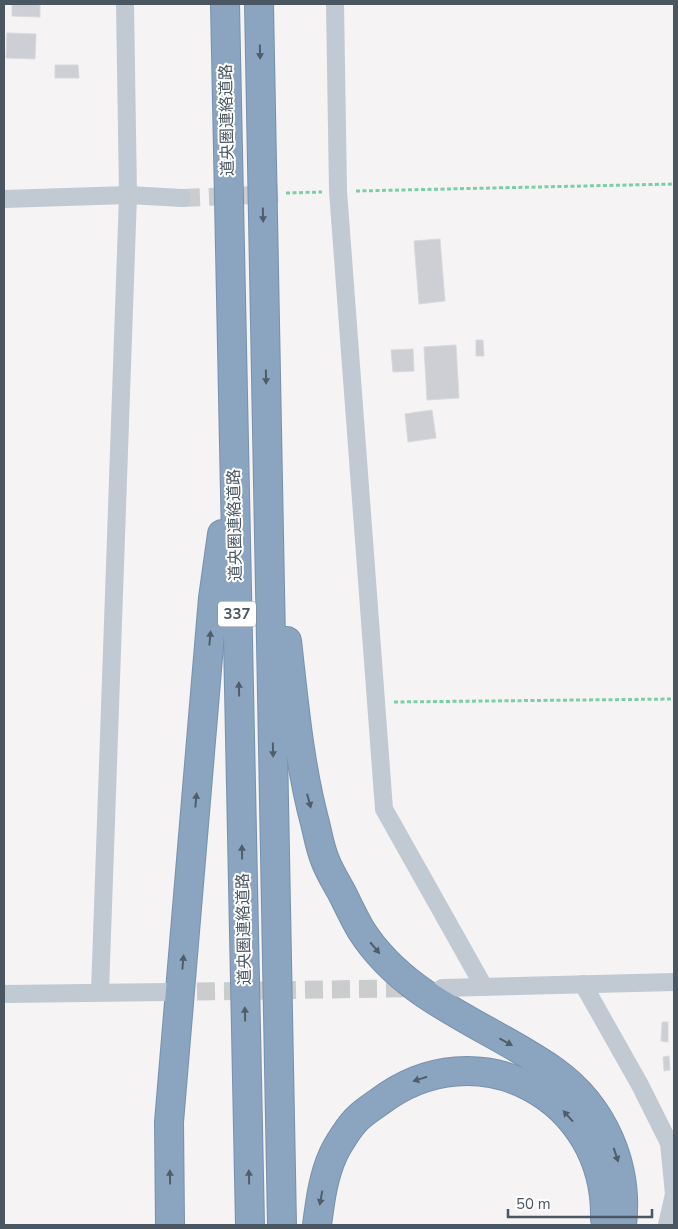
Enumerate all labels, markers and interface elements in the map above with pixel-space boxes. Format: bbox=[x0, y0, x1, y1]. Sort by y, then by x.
one-way arrow bbox=[256, 45, 264, 61]
street label: 道央圏連絡道路 bbox=[215, 64, 239, 176]
one-way arrow bbox=[259, 207, 267, 223]
one-way arrow bbox=[262, 370, 270, 386]
street label: 道央圏連絡道路 bbox=[223, 469, 247, 581]
road number: 337 bbox=[218, 602, 256, 626]
one-way arrow bbox=[206, 630, 214, 646]
one-way arrow bbox=[235, 681, 243, 697]
one-way arrow bbox=[269, 742, 277, 758]
one-way arrow bbox=[193, 792, 201, 808]
one-way arrow bbox=[305, 794, 313, 809]
one-way arrow bbox=[238, 843, 246, 859]
street label: 道央圏連絡道路 bbox=[232, 873, 256, 985]
one-way arrow bbox=[370, 941, 381, 954]
one-way arrow bbox=[179, 954, 187, 970]
one-way arrow bbox=[241, 1006, 249, 1022]
one-way arrow bbox=[499, 1038, 513, 1046]
one-way arrow bbox=[412, 1076, 427, 1084]
one-way arrow bbox=[562, 1111, 574, 1123]
one-way arrow bbox=[612, 1148, 620, 1163]
one-way arrow bbox=[166, 1168, 174, 1184]
one-way arrow bbox=[244, 1168, 252, 1184]
scale bar bbox=[508, 1186, 652, 1218]
one-way arrow bbox=[316, 1190, 324, 1206]
text: 50 m bbox=[516, 1194, 551, 1214]

